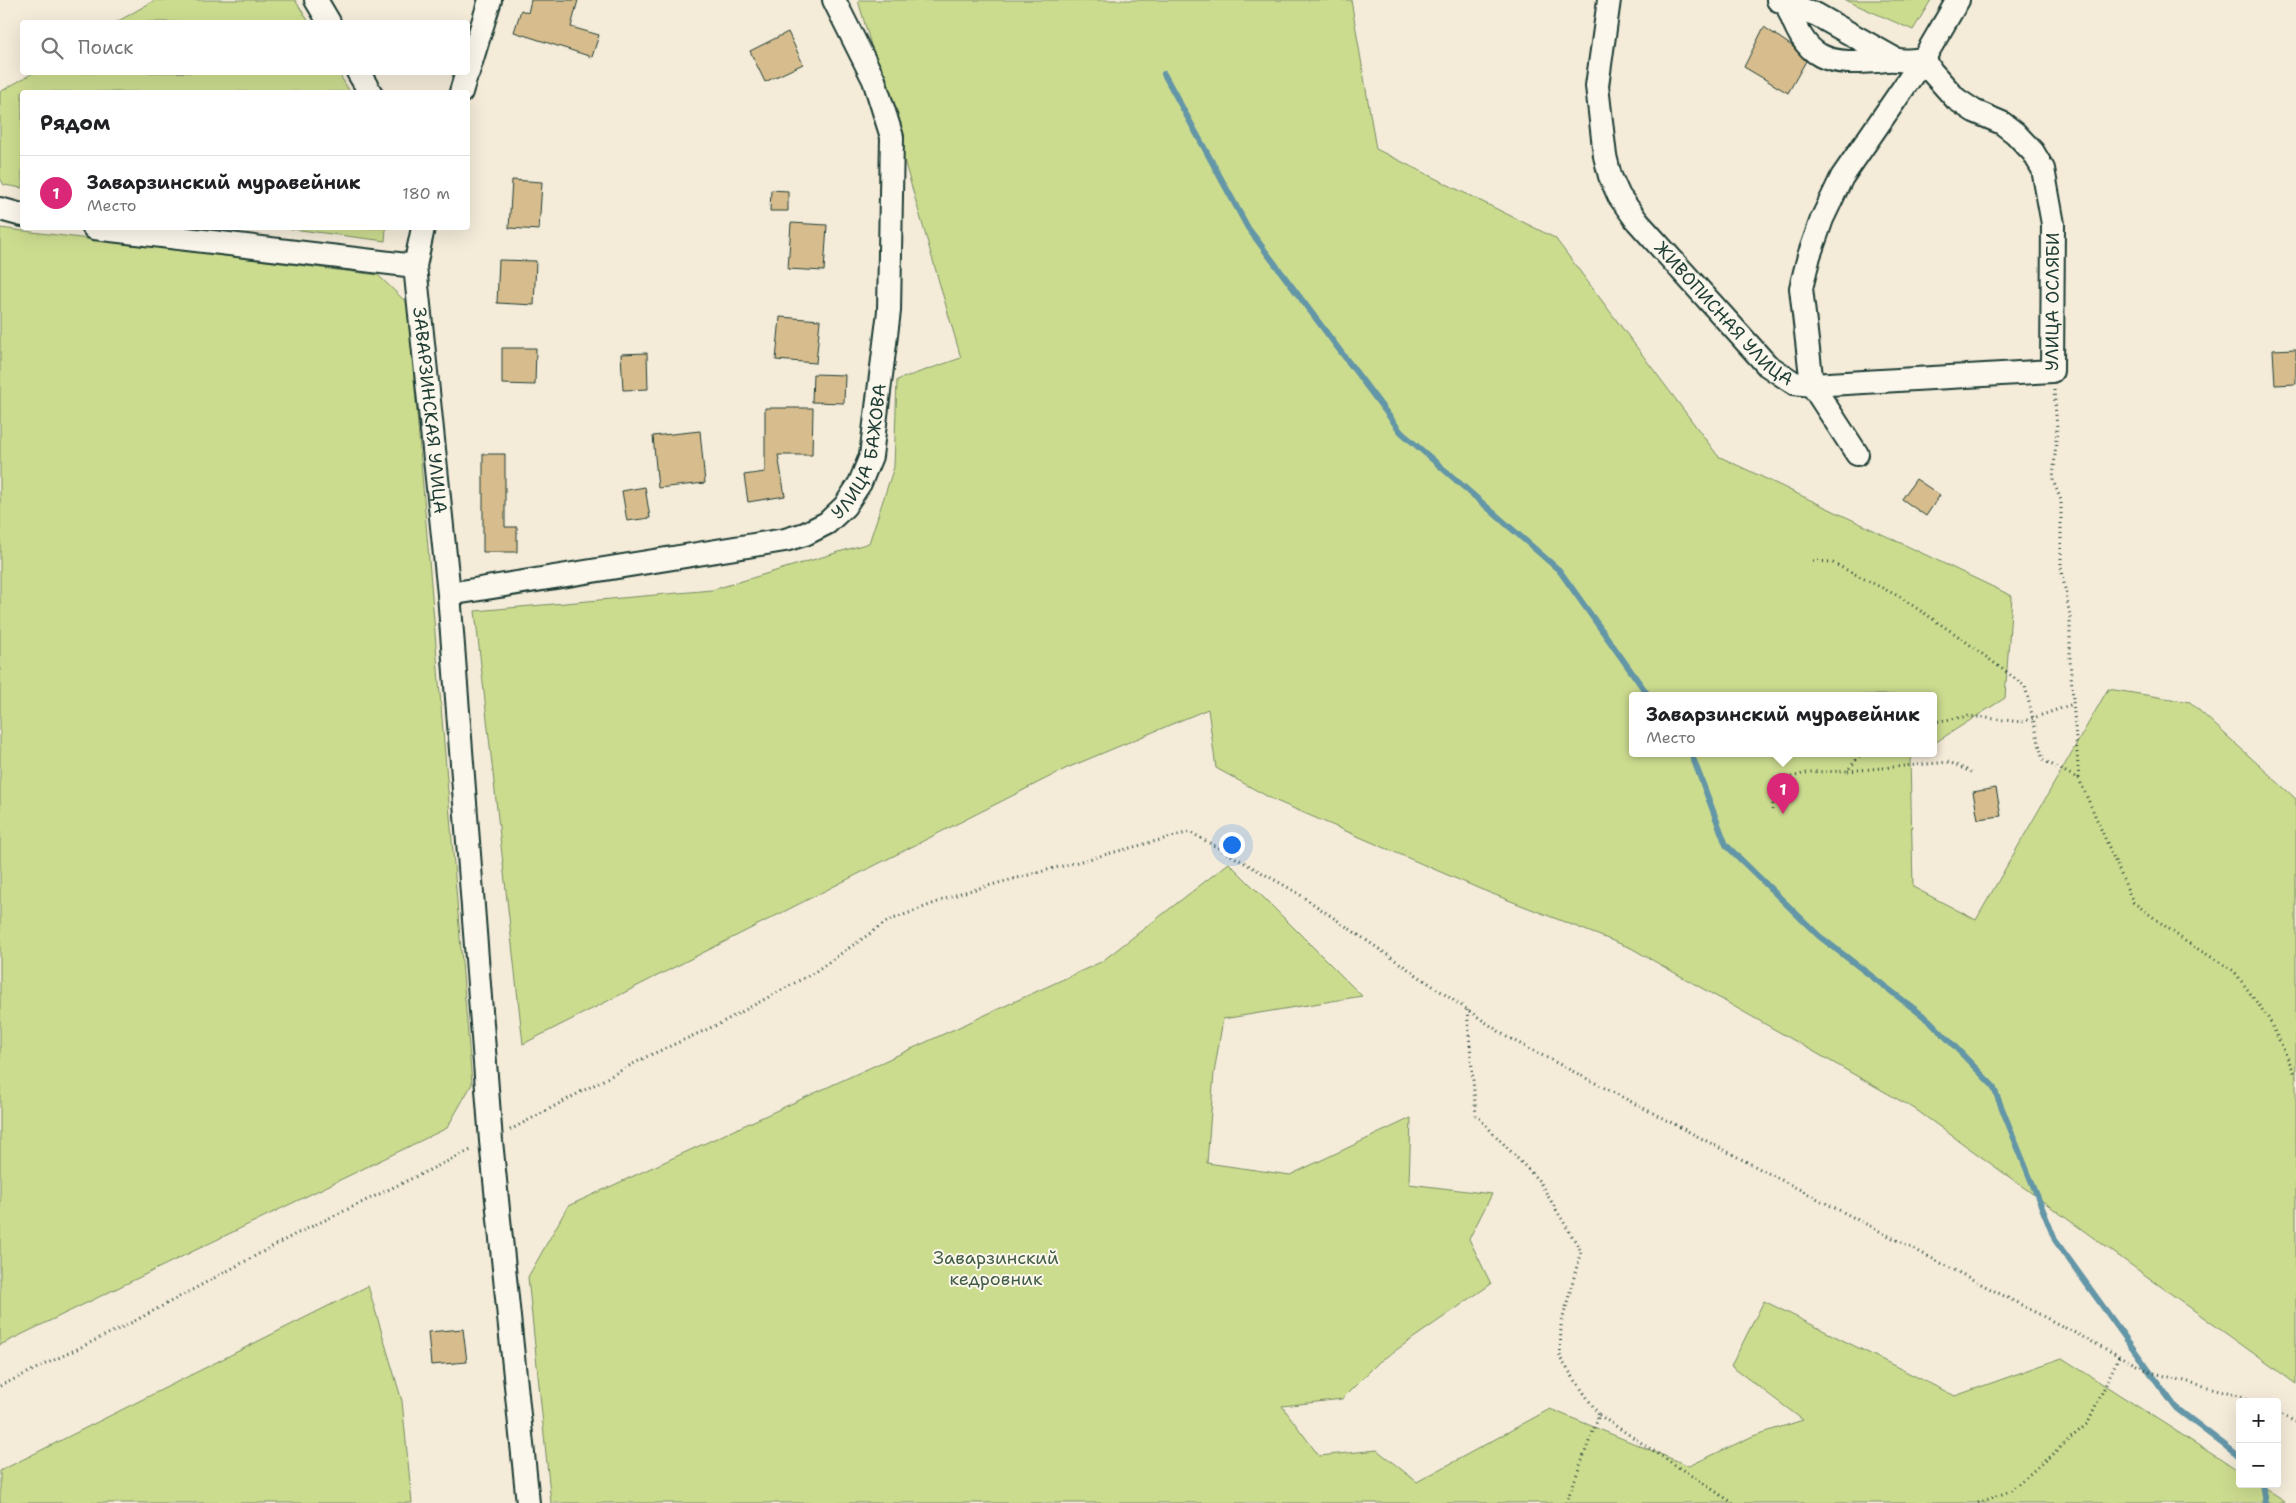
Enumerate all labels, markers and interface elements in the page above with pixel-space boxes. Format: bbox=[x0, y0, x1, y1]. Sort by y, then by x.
search box bbox=[20, 20, 470, 75]
icon: search bbox=[38, 34, 66, 62]
text: Поиск bbox=[78, 35, 133, 60]
text: Рядом bbox=[40, 109, 110, 137]
text: Заварзинский муравейник bbox=[87, 170, 361, 195]
text: 1 bbox=[52, 183, 60, 204]
text: 180 m bbox=[402, 183, 450, 204]
text: Место bbox=[87, 195, 137, 216]
street label: УЛИЦА ОСЛЯБИ bbox=[2040, 232, 2065, 371]
street label: ЖИВОПИСНАЯ УЛИЦА bbox=[1649, 236, 1798, 391]
street label: ЗАВАРЗИНСКАЯ УЛИЦА bbox=[407, 306, 453, 515]
street label: УЛИЦА БАЖОВА bbox=[826, 382, 892, 525]
popup bbox=[1629, 692, 1937, 757]
text: Заварзинский муравейник bbox=[1646, 702, 1920, 727]
text: Место bbox=[1646, 727, 1696, 748]
pin: 1 bbox=[1767, 773, 1799, 814]
your location bbox=[1219, 832, 1245, 858]
park label: Заварзинский кедровник bbox=[933, 1246, 1059, 1291]
map controls bbox=[2236, 1398, 2281, 1488]
button: + bbox=[2236, 1398, 2281, 1443]
button: − bbox=[2236, 1443, 2281, 1488]

